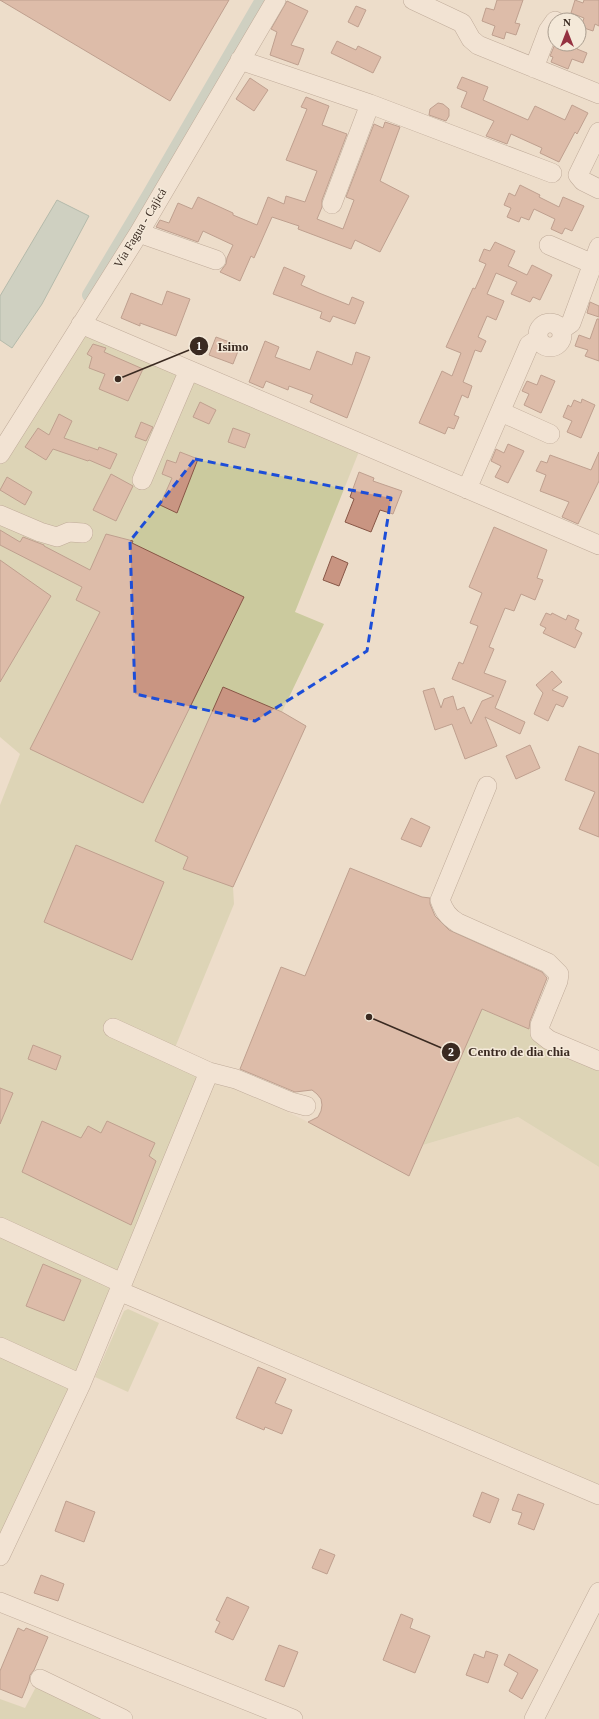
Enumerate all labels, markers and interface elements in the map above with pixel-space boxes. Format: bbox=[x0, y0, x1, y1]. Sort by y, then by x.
north arrow bbox=[547, 12, 587, 52]
text: N bbox=[563, 16, 571, 28]
street label: Vía Fagua - Cajicá bbox=[111, 185, 170, 270]
callout: Isimo bbox=[189, 334, 256, 359]
text: 1 bbox=[196, 339, 202, 353]
text: Isimo bbox=[217, 339, 249, 354]
callout: Centro de dia chia bbox=[441, 1039, 578, 1064]
text: Centro de dia chia bbox=[468, 1044, 570, 1059]
text: 2 bbox=[448, 1045, 454, 1059]

